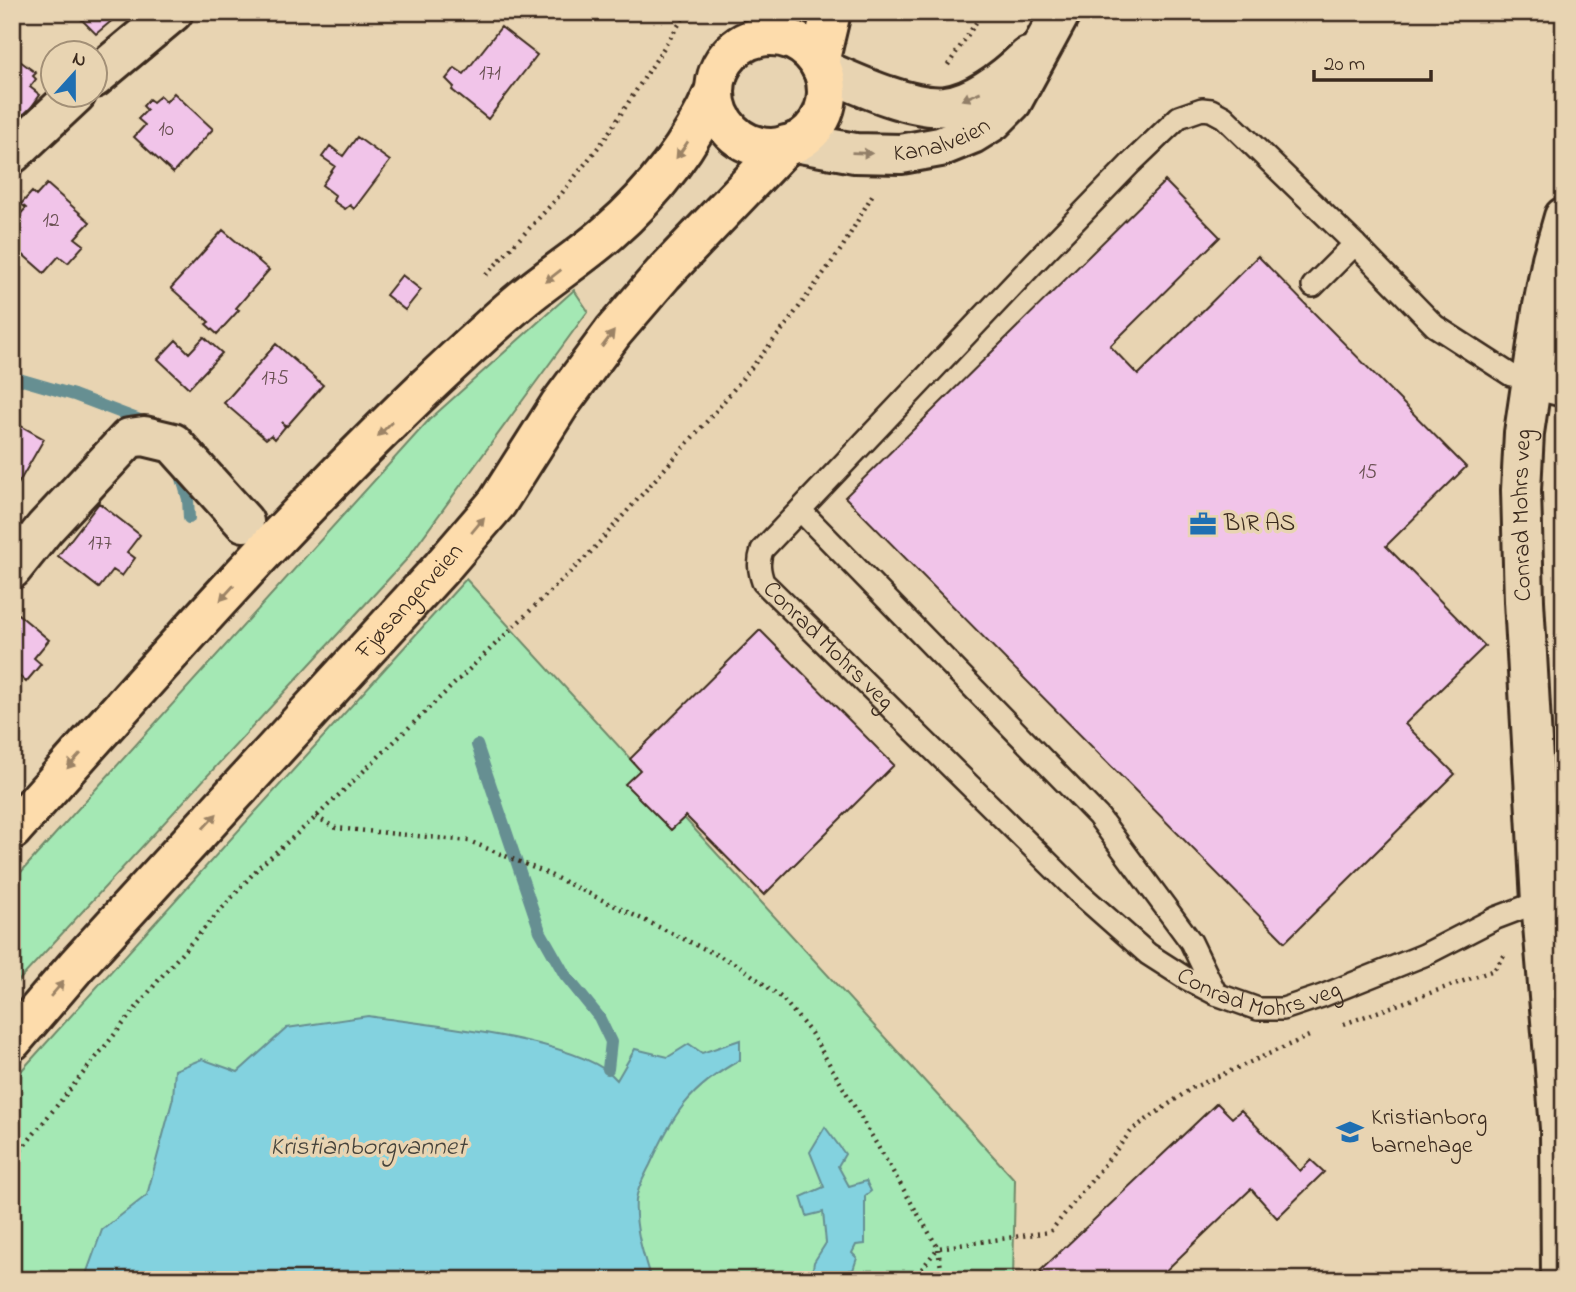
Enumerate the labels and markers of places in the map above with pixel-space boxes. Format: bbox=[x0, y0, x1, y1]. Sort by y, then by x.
place label: BIR AS bbox=[1223, 507, 1295, 542]
office icon: BIR AS bbox=[1188, 509, 1218, 539]
place label: Kristianborg barnehage bbox=[1371, 1101, 1487, 1164]
school or university icon: Kristianborg barnehage bbox=[1335, 1117, 1365, 1147]

